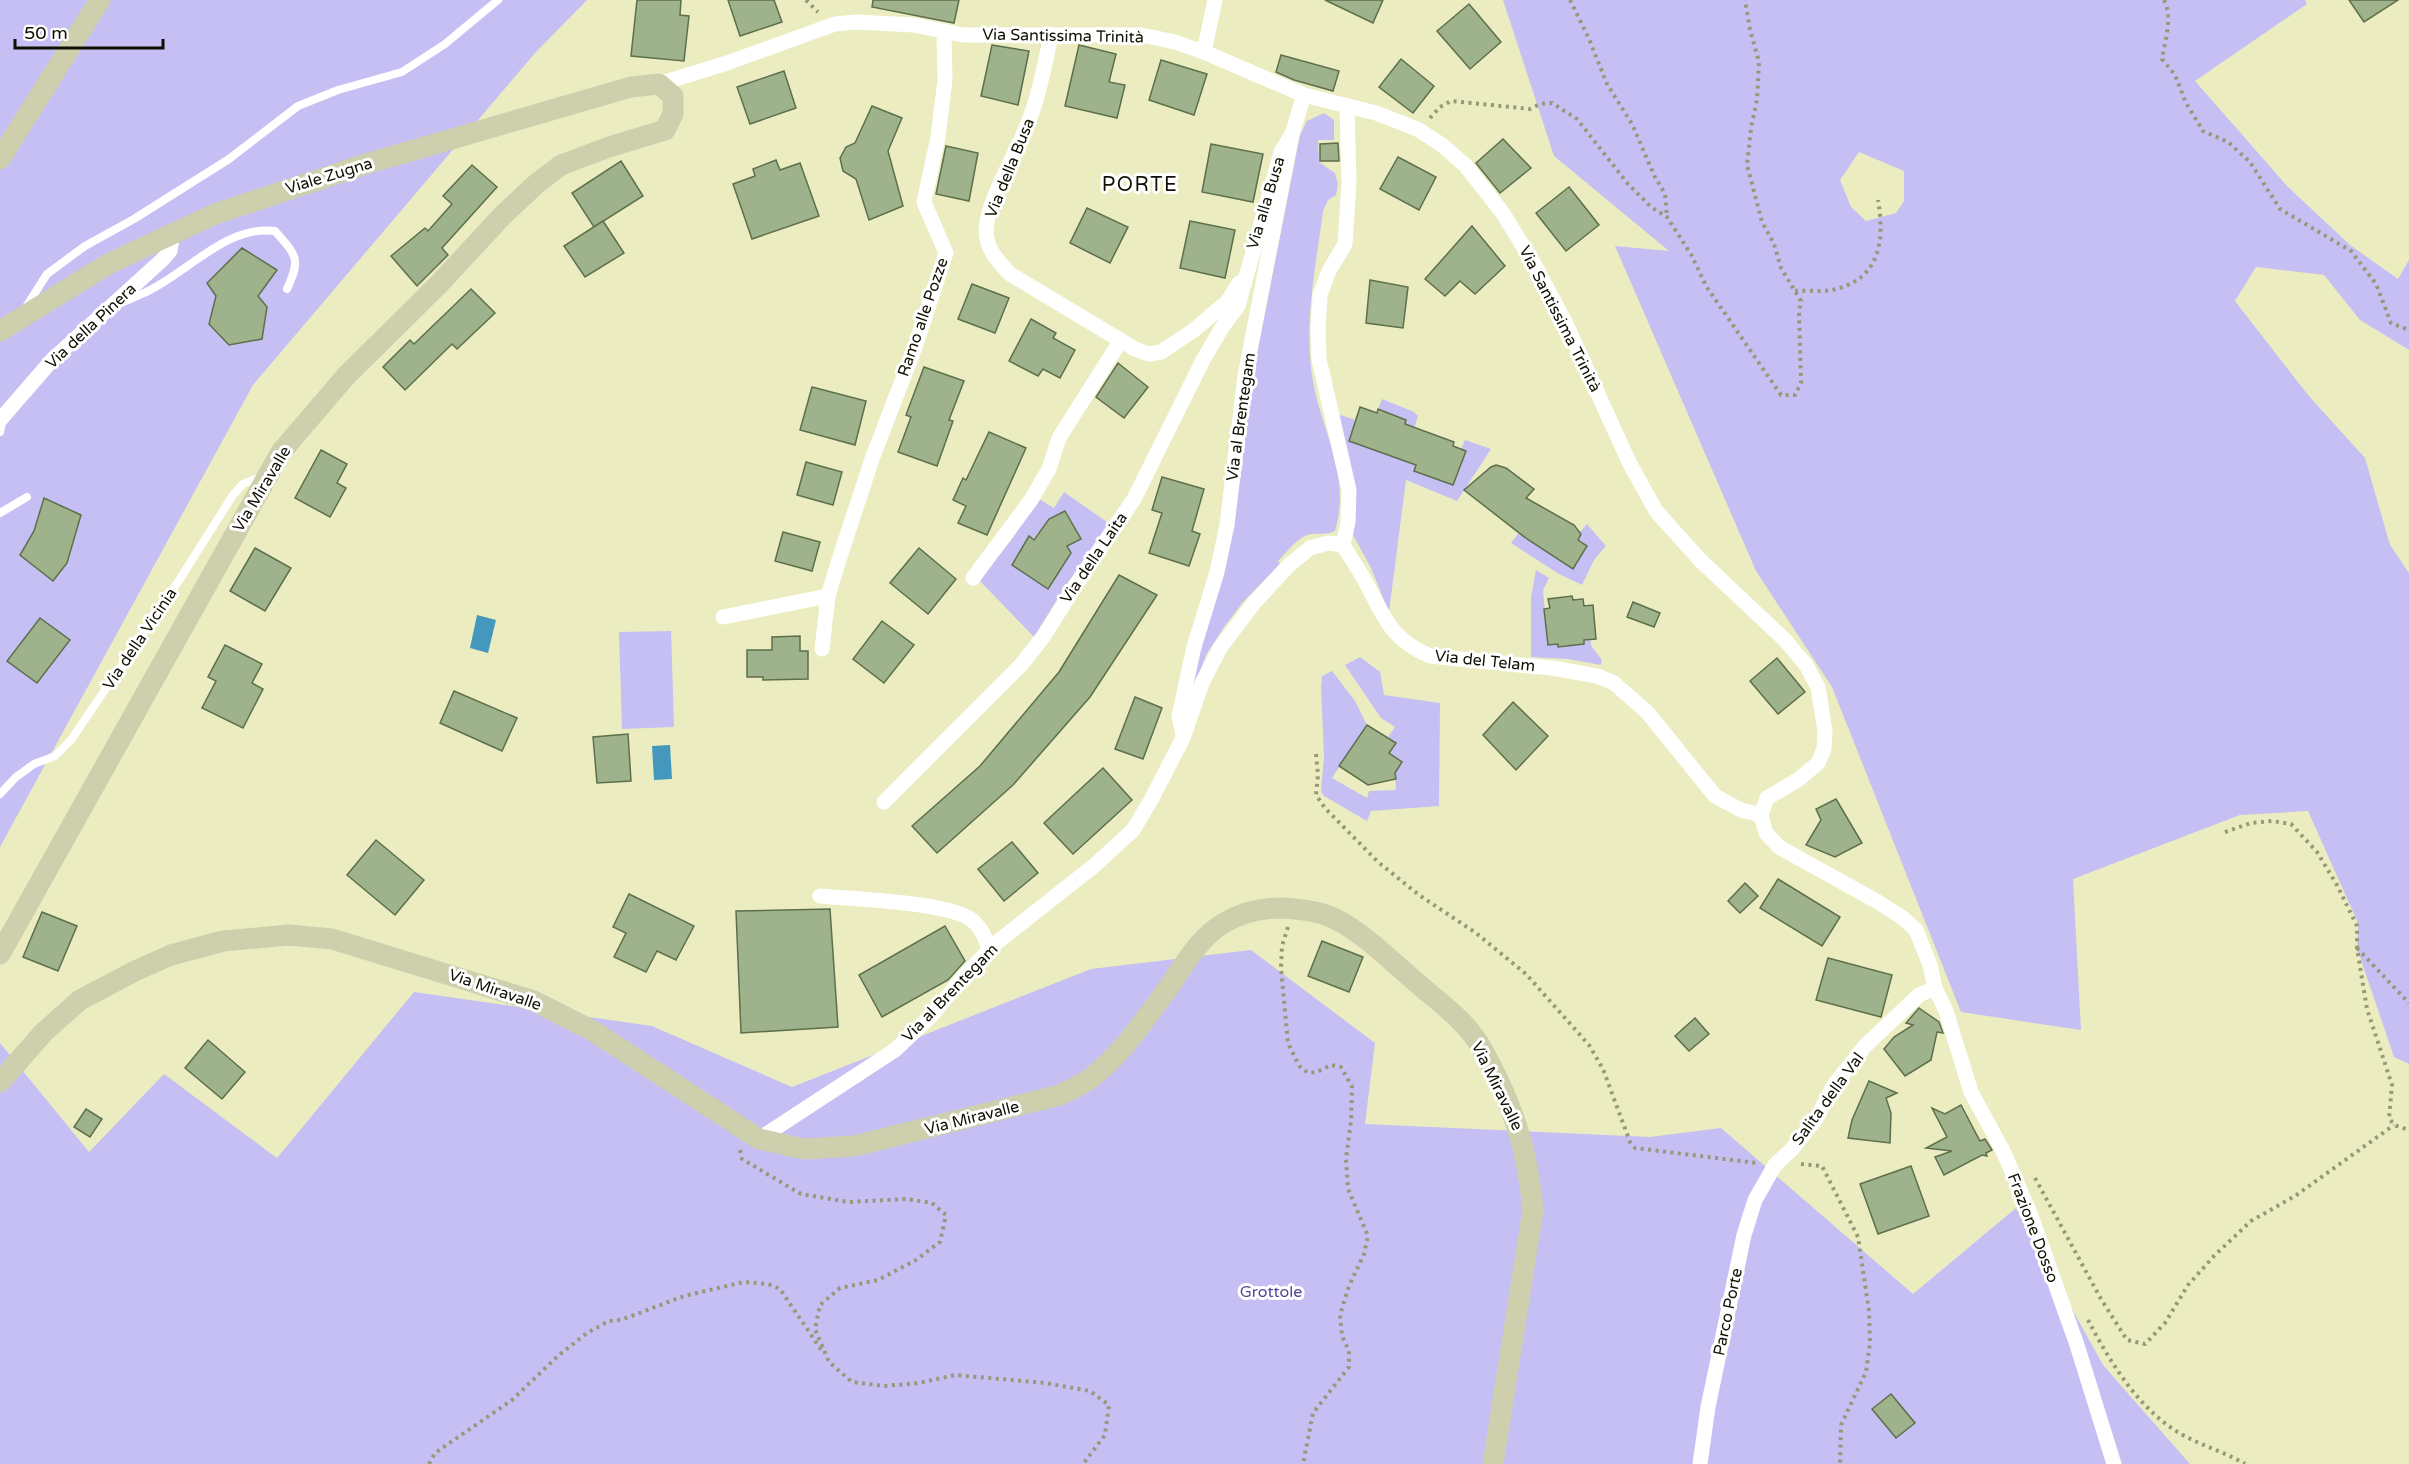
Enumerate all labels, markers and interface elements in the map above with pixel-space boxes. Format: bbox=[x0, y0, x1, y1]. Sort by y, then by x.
scale bar bbox=[15, 12, 164, 50]
text: 50 m bbox=[24, 22, 68, 44]
street label: Via Santissima Trinità bbox=[982, 25, 1144, 47]
street label: Via della Busa bbox=[981, 115, 1039, 221]
street label: Viale Zugna bbox=[283, 153, 375, 199]
street label: Via alla Busa bbox=[1242, 154, 1290, 252]
district label: PORTE bbox=[1102, 173, 1178, 197]
street label: Via Santissima Trinità bbox=[1514, 243, 1606, 395]
street label: Ramo alle Pozze bbox=[893, 255, 953, 379]
street label: Via della Pinera bbox=[41, 279, 141, 373]
street label: Via al Brentegam bbox=[1222, 351, 1260, 483]
street label: Via Miravalle bbox=[229, 442, 295, 536]
street label: Via della Laita bbox=[1056, 509, 1132, 607]
street label: Via della Vicinia bbox=[99, 584, 181, 694]
street label: Via del Telam bbox=[1434, 646, 1536, 676]
street label: Via al Brentegam bbox=[898, 939, 1002, 1047]
street label: Via Miravalle bbox=[446, 965, 544, 1015]
street label: Via Miravalle bbox=[1467, 1038, 1527, 1134]
street label: Salita della Val bbox=[1788, 1049, 1868, 1149]
street label: Via Miravalle bbox=[923, 1097, 1021, 1139]
street label: Frazione Dosso bbox=[2003, 1170, 2063, 1286]
street label: Parco Porte bbox=[1709, 1266, 1747, 1358]
park label: Grottole bbox=[1240, 1282, 1302, 1302]

